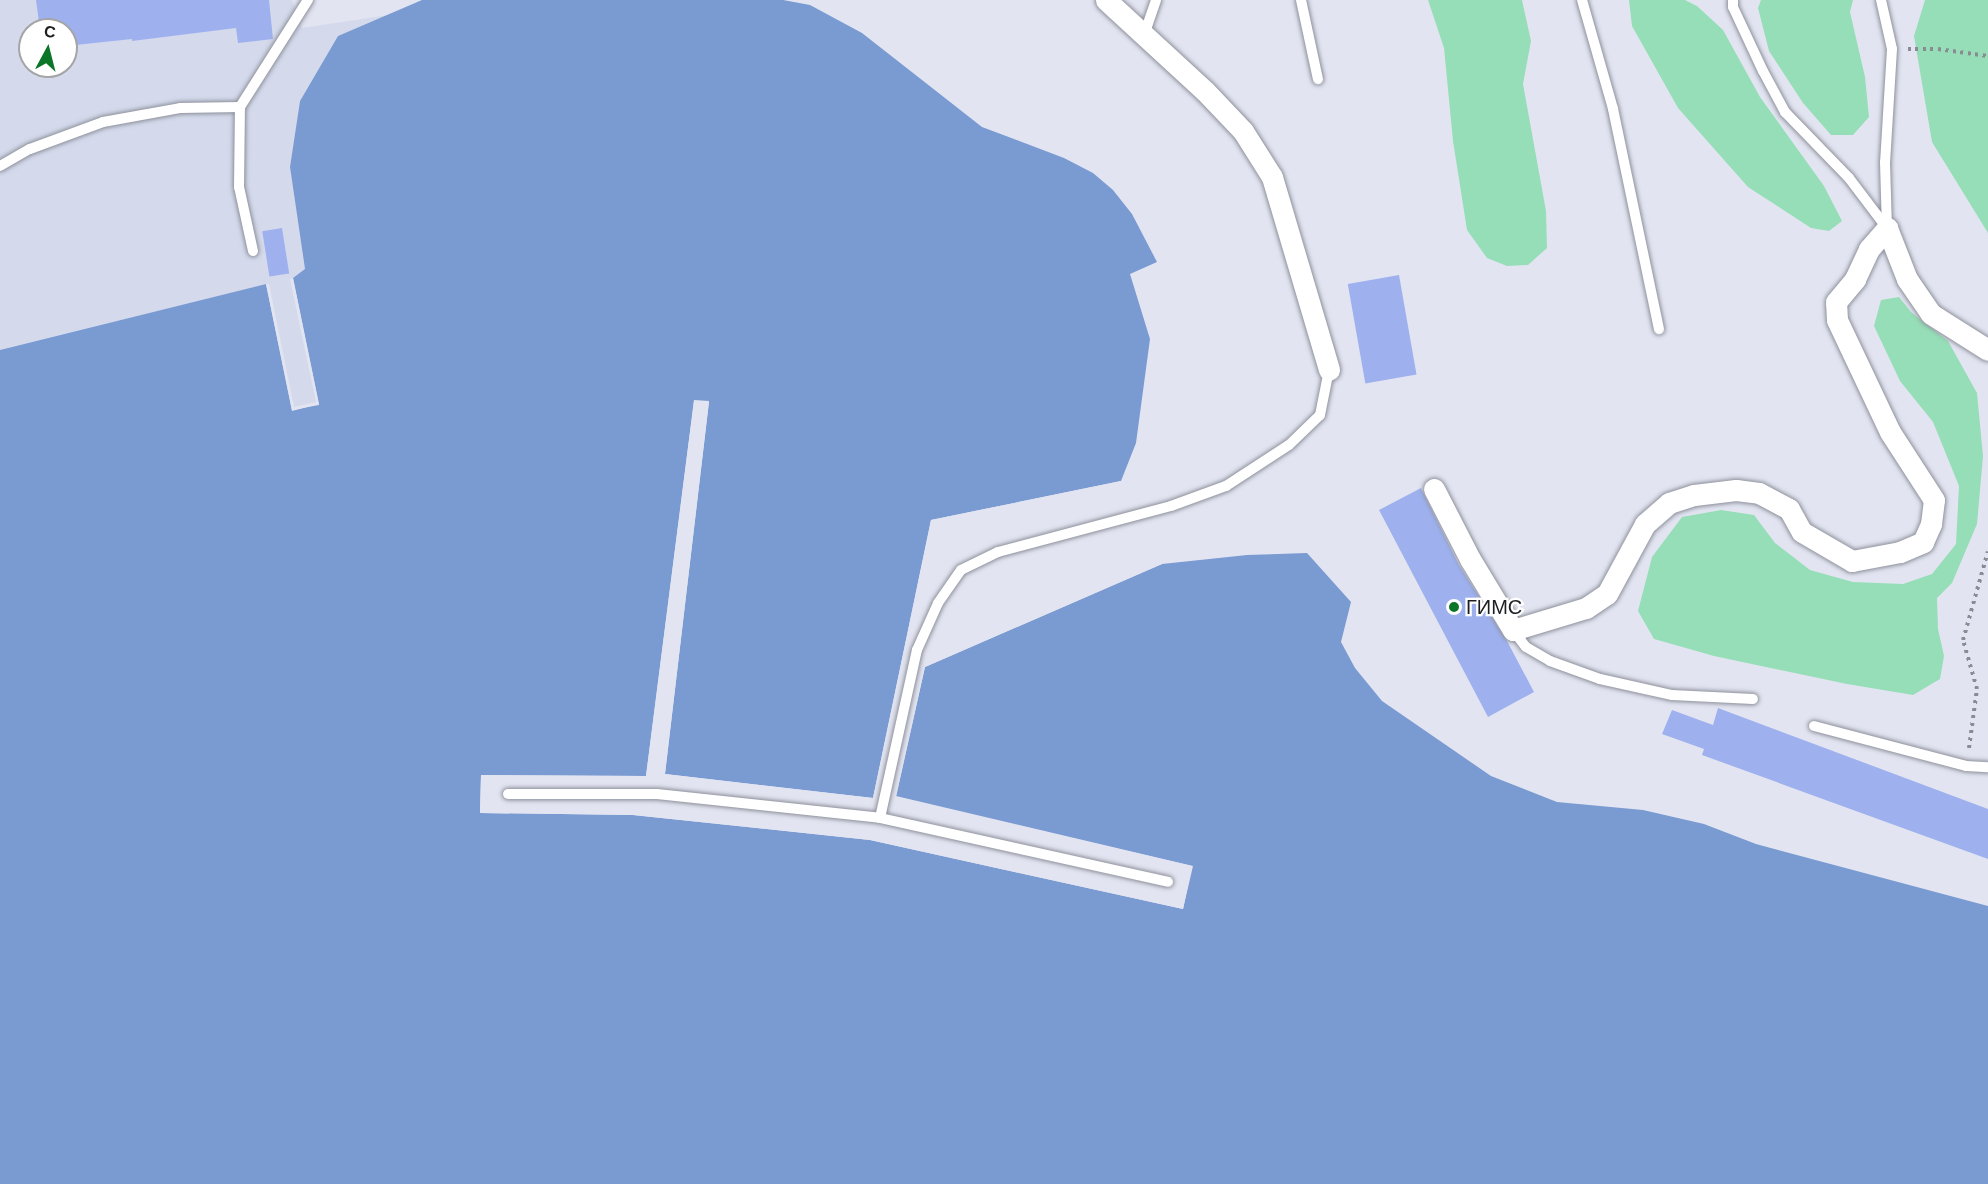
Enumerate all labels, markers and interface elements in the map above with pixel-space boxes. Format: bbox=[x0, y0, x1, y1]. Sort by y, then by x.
north arrow bbox=[18, 18, 78, 78]
text: С bbox=[43, 22, 57, 41]
place label: ГИМС bbox=[1466, 595, 1522, 619]
marker: ГИМС bbox=[1447, 600, 1461, 614]

